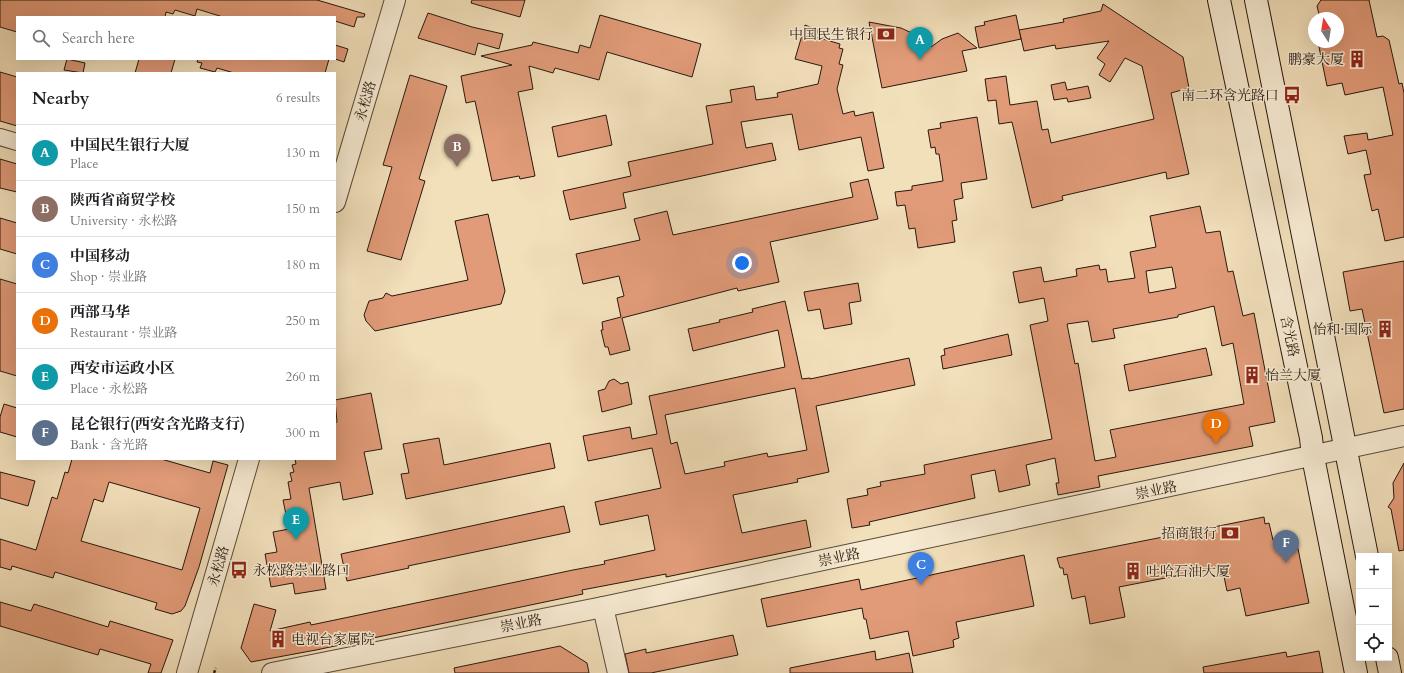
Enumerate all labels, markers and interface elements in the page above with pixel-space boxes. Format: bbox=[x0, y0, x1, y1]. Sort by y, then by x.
north arrow bbox=[1308, 12, 1344, 48]
search box bbox=[16, 16, 336, 60]
bank icon: 中国民生银行 bbox=[876, 24, 896, 44]
place label: 中国民生银行 bbox=[789, 25, 873, 44]
icon: search bbox=[30, 27, 52, 49]
pin: A bbox=[907, 27, 933, 60]
text: Search here bbox=[62, 28, 135, 48]
building icon: 鹏豪大厦 bbox=[1347, 49, 1367, 69]
place label: 鹏豪大厦 bbox=[1288, 50, 1344, 69]
street label: 永松路 bbox=[351, 78, 380, 124]
bus stop icon: 南二环含光路口 bbox=[1282, 85, 1302, 105]
place label: 南二环含光路口 bbox=[1181, 86, 1279, 105]
text: Nearby bbox=[32, 87, 89, 110]
text: 6 results bbox=[276, 89, 320, 107]
pin: B bbox=[444, 134, 470, 167]
text: 中国民生银行大厦 bbox=[70, 135, 190, 155]
text: A bbox=[40, 144, 50, 162]
text: 130 m bbox=[286, 144, 320, 162]
text: Place bbox=[70, 155, 98, 173]
text: 陕西省商贸学校 bbox=[70, 190, 175, 210]
text: B bbox=[40, 200, 50, 218]
text: 150 m bbox=[286, 200, 320, 218]
text: University · 永松路 bbox=[70, 212, 177, 230]
text: 中国移动 bbox=[70, 246, 130, 266]
your location bbox=[732, 253, 752, 273]
text: C bbox=[40, 256, 50, 274]
text: 180 m bbox=[286, 256, 320, 274]
text: Shop · 崇业路 bbox=[70, 268, 147, 286]
text: 西部马华 bbox=[70, 302, 130, 322]
text: D bbox=[39, 312, 51, 330]
text: 250 m bbox=[286, 312, 320, 330]
street label: 含光路 bbox=[1276, 314, 1303, 359]
building icon: 怡和·国际 bbox=[1375, 319, 1395, 339]
place label: 怡和·国际 bbox=[1312, 320, 1372, 339]
text: Restaurant · 崇业路 bbox=[70, 324, 177, 342]
text: 西安市运政小区 bbox=[70, 358, 175, 378]
building icon: 怡兰大厦 bbox=[1242, 365, 1262, 385]
place label: 怡兰大厦 bbox=[1265, 366, 1321, 385]
text: E bbox=[41, 368, 49, 386]
text: 260 m bbox=[286, 368, 320, 386]
text: Place · 永松路 bbox=[70, 380, 148, 398]
pin: D bbox=[1203, 411, 1229, 444]
text: 昆仑银行(西安含光路支行) bbox=[70, 414, 245, 434]
text: F bbox=[41, 424, 49, 442]
text: 300 m bbox=[286, 424, 320, 442]
text: Bank · 含光路 bbox=[70, 436, 148, 454]
street label: 崇业路 bbox=[1134, 477, 1179, 504]
pin: E bbox=[283, 507, 309, 540]
bank icon: 招商银行 bbox=[1220, 523, 1240, 543]
place label: 招商银行 bbox=[1161, 524, 1217, 543]
pin: F bbox=[1273, 530, 1299, 563]
street label: 永松路 bbox=[204, 543, 233, 589]
street label: 崇业路 bbox=[817, 544, 862, 571]
pin: C bbox=[908, 552, 934, 585]
map controls bbox=[1356, 553, 1392, 661]
button: + bbox=[1356, 553, 1392, 589]
bus stop icon: 永松路崇业路口 bbox=[229, 560, 249, 580]
place label: 永松路崇业路口 bbox=[252, 561, 350, 580]
building icon: 吐哈石油大厦 bbox=[1123, 561, 1143, 581]
place label: 吐哈石油大厦 bbox=[1146, 562, 1230, 581]
button: − bbox=[1356, 589, 1392, 625]
street label: 崇业路 bbox=[499, 610, 544, 637]
button: locate bbox=[1356, 625, 1392, 661]
building icon: 电视台家属院 bbox=[268, 629, 288, 649]
place label: 电视台家属院 bbox=[291, 630, 375, 649]

